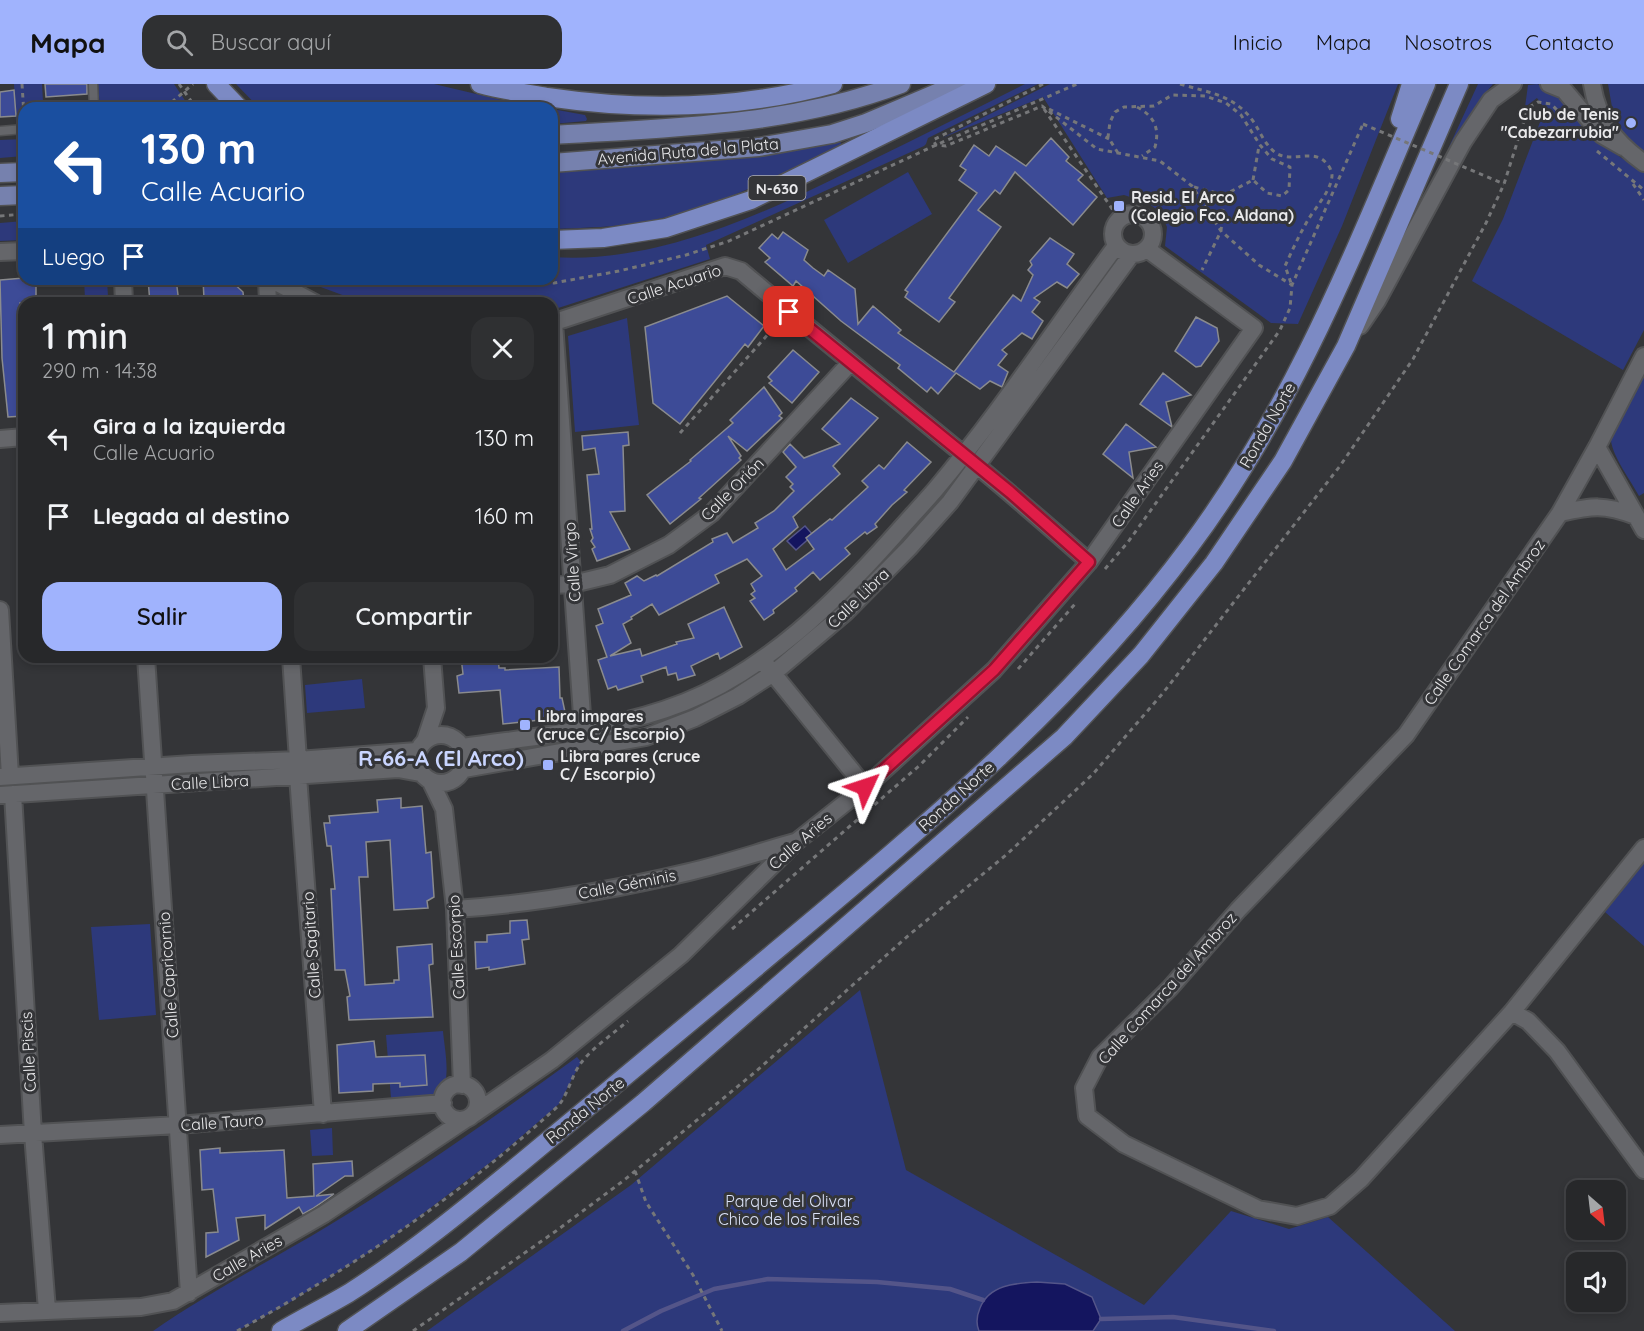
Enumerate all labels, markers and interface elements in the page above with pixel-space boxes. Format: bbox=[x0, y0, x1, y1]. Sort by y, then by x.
search box bbox=[142, 15, 562, 69]
text: Mapa bbox=[30, 25, 106, 60]
icon: search bbox=[163, 26, 196, 59]
text: Buscar aquí bbox=[211, 28, 331, 56]
text: Inicio bbox=[1233, 29, 1283, 55]
text: Mapa bbox=[1316, 29, 1371, 55]
text: Nosotros bbox=[1404, 29, 1492, 55]
text: Contacto bbox=[1525, 29, 1614, 55]
place label: Club de Tenis "Cabezarrubia" bbox=[1501, 104, 1619, 142]
marker: Club de Tenis "Cabezarrubia" bbox=[1624, 116, 1638, 130]
text: 130 m bbox=[141, 122, 256, 175]
icon: left bbox=[42, 126, 120, 204]
street label: Avenida Ruta de la Plata bbox=[597, 133, 779, 169]
text: Calle Acuario bbox=[141, 174, 305, 208]
road number: N-630 bbox=[748, 176, 806, 200]
place label: Resid. El Arco (Colegio Fco. Aldana) bbox=[1131, 187, 1294, 225]
marker: Resid. El Arco (Colegio Fco. Aldana) bbox=[1112, 199, 1126, 213]
icon: arrive bbox=[117, 240, 150, 273]
text: Luego bbox=[42, 243, 105, 271]
street label: Calle Acuario bbox=[625, 259, 723, 309]
pin bbox=[763, 286, 814, 337]
icon: arrive bbox=[772, 295, 805, 328]
text: 1 min bbox=[42, 313, 128, 358]
button: close bbox=[471, 317, 534, 380]
text: 290 m · 14:38 bbox=[42, 358, 157, 383]
street label: Ronda Norte bbox=[1235, 379, 1299, 471]
text: Gira a la izquierda bbox=[93, 412, 286, 440]
icon: left bbox=[42, 422, 75, 455]
text: 130 m bbox=[475, 424, 534, 452]
text: Calle Acuario bbox=[93, 440, 215, 465]
street label: Calle Orión bbox=[696, 453, 768, 525]
street label: Calle Aries bbox=[1107, 457, 1167, 531]
icon: arrive bbox=[42, 500, 75, 533]
text: Llegada al destino bbox=[93, 502, 290, 530]
text: 160 m bbox=[475, 502, 534, 530]
street label: Calle Virgo bbox=[559, 521, 585, 603]
street label: Calle Comarca del Ambroz bbox=[1419, 535, 1549, 709]
street label: Calle Libra bbox=[823, 564, 893, 632]
button: Salir bbox=[42, 582, 282, 651]
button: Compartir bbox=[294, 582, 534, 651]
place label: Libra impares (cruce C/ Escorpio) bbox=[537, 706, 685, 744]
marker: Libra impares (cruce C/ Escorpio) bbox=[518, 718, 532, 732]
district label: R-66-A (El Arco) bbox=[358, 744, 524, 772]
place label: Libra pares (cruce C/ Escorpio) bbox=[560, 746, 701, 784]
position arrow bbox=[833, 755, 897, 819]
street label: Ronda Norte bbox=[914, 757, 998, 835]
marker: Libra pares (cruce C/ Escorpio) bbox=[541, 758, 555, 772]
street label: Calle Libra bbox=[170, 770, 250, 794]
street label: Calle Aries bbox=[764, 808, 836, 874]
street label: Calle Géminis bbox=[576, 865, 678, 903]
street label: Calle Sagitario bbox=[297, 891, 325, 999]
street label: Calle Escorpio bbox=[443, 894, 469, 1000]
street label: Calle Comarca del Ambroz bbox=[1093, 908, 1241, 1068]
street label: Calle Capricornio bbox=[154, 911, 182, 1039]
street label: Calle Piscis bbox=[16, 1011, 40, 1093]
street label: Ronda Norte bbox=[542, 1072, 628, 1148]
street label: Calle Tauro bbox=[180, 1109, 264, 1135]
north arrow bbox=[1566, 1180, 1626, 1240]
map controls bbox=[1566, 1180, 1626, 1312]
park label: Parque del Olivar Chico de los Frailes bbox=[718, 1191, 860, 1229]
street label: Calle Aries bbox=[209, 1230, 285, 1286]
button: sound bbox=[1566, 1252, 1626, 1312]

